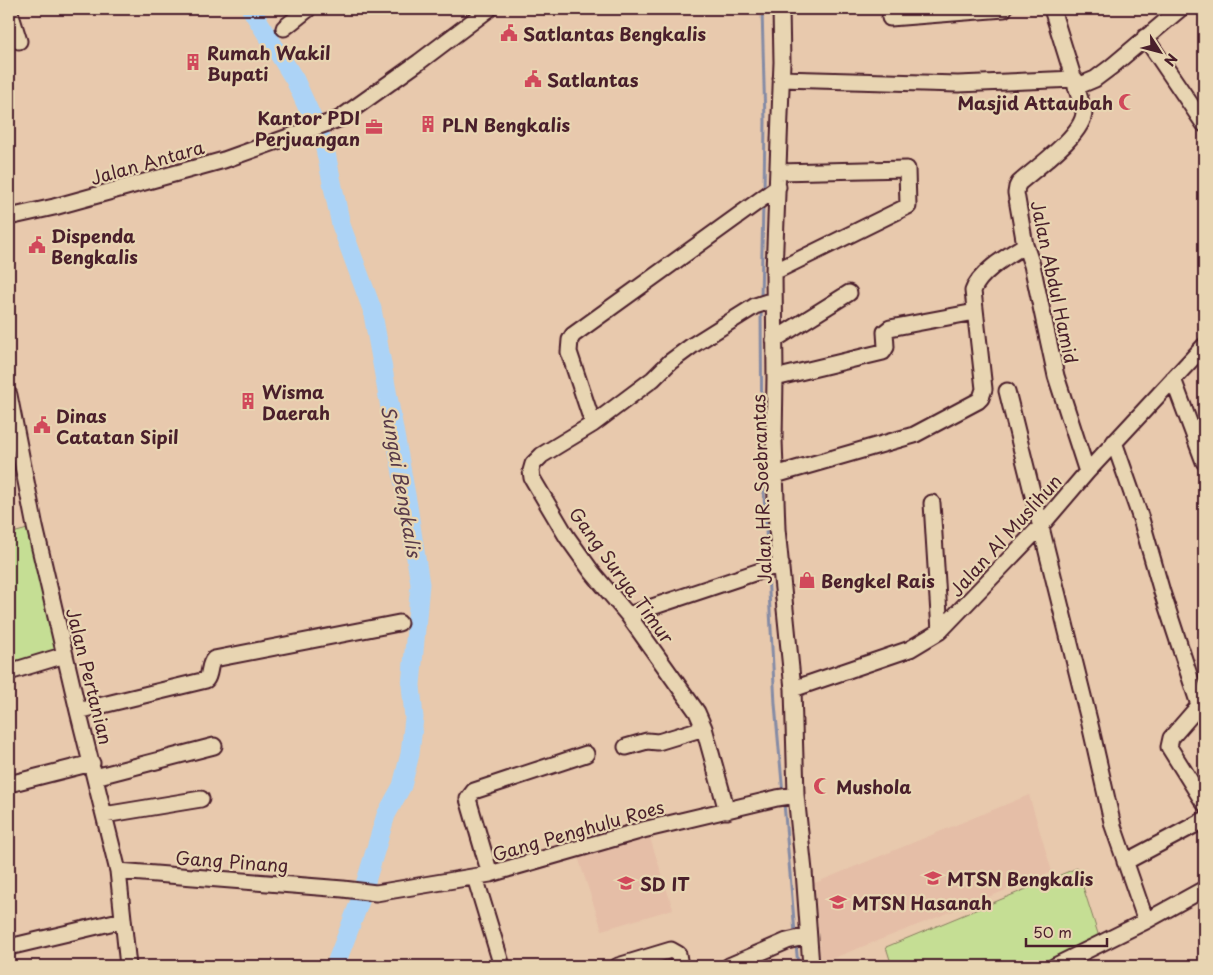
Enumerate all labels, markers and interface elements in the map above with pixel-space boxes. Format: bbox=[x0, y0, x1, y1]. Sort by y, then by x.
place label: Satlantas Bengkalis bbox=[523, 20, 707, 47]
public building icon: Satlantas Bengkalis bbox=[499, 23, 519, 43]
north arrow bbox=[1136, 28, 1186, 78]
place label: Rumah Wakil Bupati bbox=[207, 39, 331, 87]
text: N bbox=[1159, 49, 1183, 71]
building icon: Rumah Wakil Bupati bbox=[183, 52, 203, 72]
place label: Satlantas bbox=[547, 66, 639, 93]
public building icon: Satlantas bbox=[523, 69, 543, 89]
place label: Masjid Attaubah bbox=[958, 89, 1113, 116]
mosque icon: Masjid Attaubah bbox=[1117, 92, 1137, 112]
place label: Kantor PDI Perjuangan bbox=[255, 104, 360, 152]
place label: PLN Bengkalis bbox=[442, 111, 570, 138]
building icon: PLN Bengkalis bbox=[418, 114, 438, 134]
office icon: Kantor PDI Perjuangan bbox=[364, 117, 384, 137]
street label: Jalan Antara bbox=[87, 133, 208, 191]
street label: Jalan Abdul Hamid bbox=[1025, 198, 1085, 366]
place label: Dispenda Bengkalis bbox=[51, 222, 138, 270]
public building icon: Dispenda Bengkalis bbox=[27, 235, 47, 255]
place label: Wisma Daerah bbox=[262, 378, 330, 426]
building icon: Wisma Daerah bbox=[238, 391, 258, 411]
street label: Jalan HR. Soebrantas bbox=[744, 394, 778, 584]
place label: Dinas Catatan Sipil bbox=[56, 402, 179, 450]
water label: Sungai Bengkalis bbox=[375, 403, 430, 561]
public building icon: Dinas Catatan Sipil bbox=[32, 415, 52, 435]
street label: Jalan Al Muslihun bbox=[943, 468, 1067, 602]
street label: Gang Surya Timur bbox=[563, 501, 681, 649]
place label: Bengkel Rais bbox=[821, 567, 935, 594]
shop icon: Bengkel Rais bbox=[797, 570, 817, 590]
street label: Jalan Pertanian bbox=[60, 605, 120, 747]
place label: Mushola bbox=[836, 773, 911, 800]
mosque icon: Mushola bbox=[812, 776, 832, 796]
street label: Gang Penghulu Roes bbox=[489, 793, 667, 867]
street label: Gang Pinang bbox=[175, 844, 289, 878]
place label: MTSN Bengkalis bbox=[947, 865, 1094, 892]
school or university icon: MTSN Bengkalis bbox=[923, 868, 943, 888]
place label: SD IT bbox=[640, 870, 690, 897]
school or university icon: SD IT bbox=[616, 873, 636, 893]
place label: MTSN Hasanah bbox=[852, 889, 992, 916]
school or university icon: MTSN Hasanah bbox=[828, 892, 848, 912]
scale bar bbox=[1026, 915, 1107, 947]
text: 50 m bbox=[1033, 920, 1072, 943]

